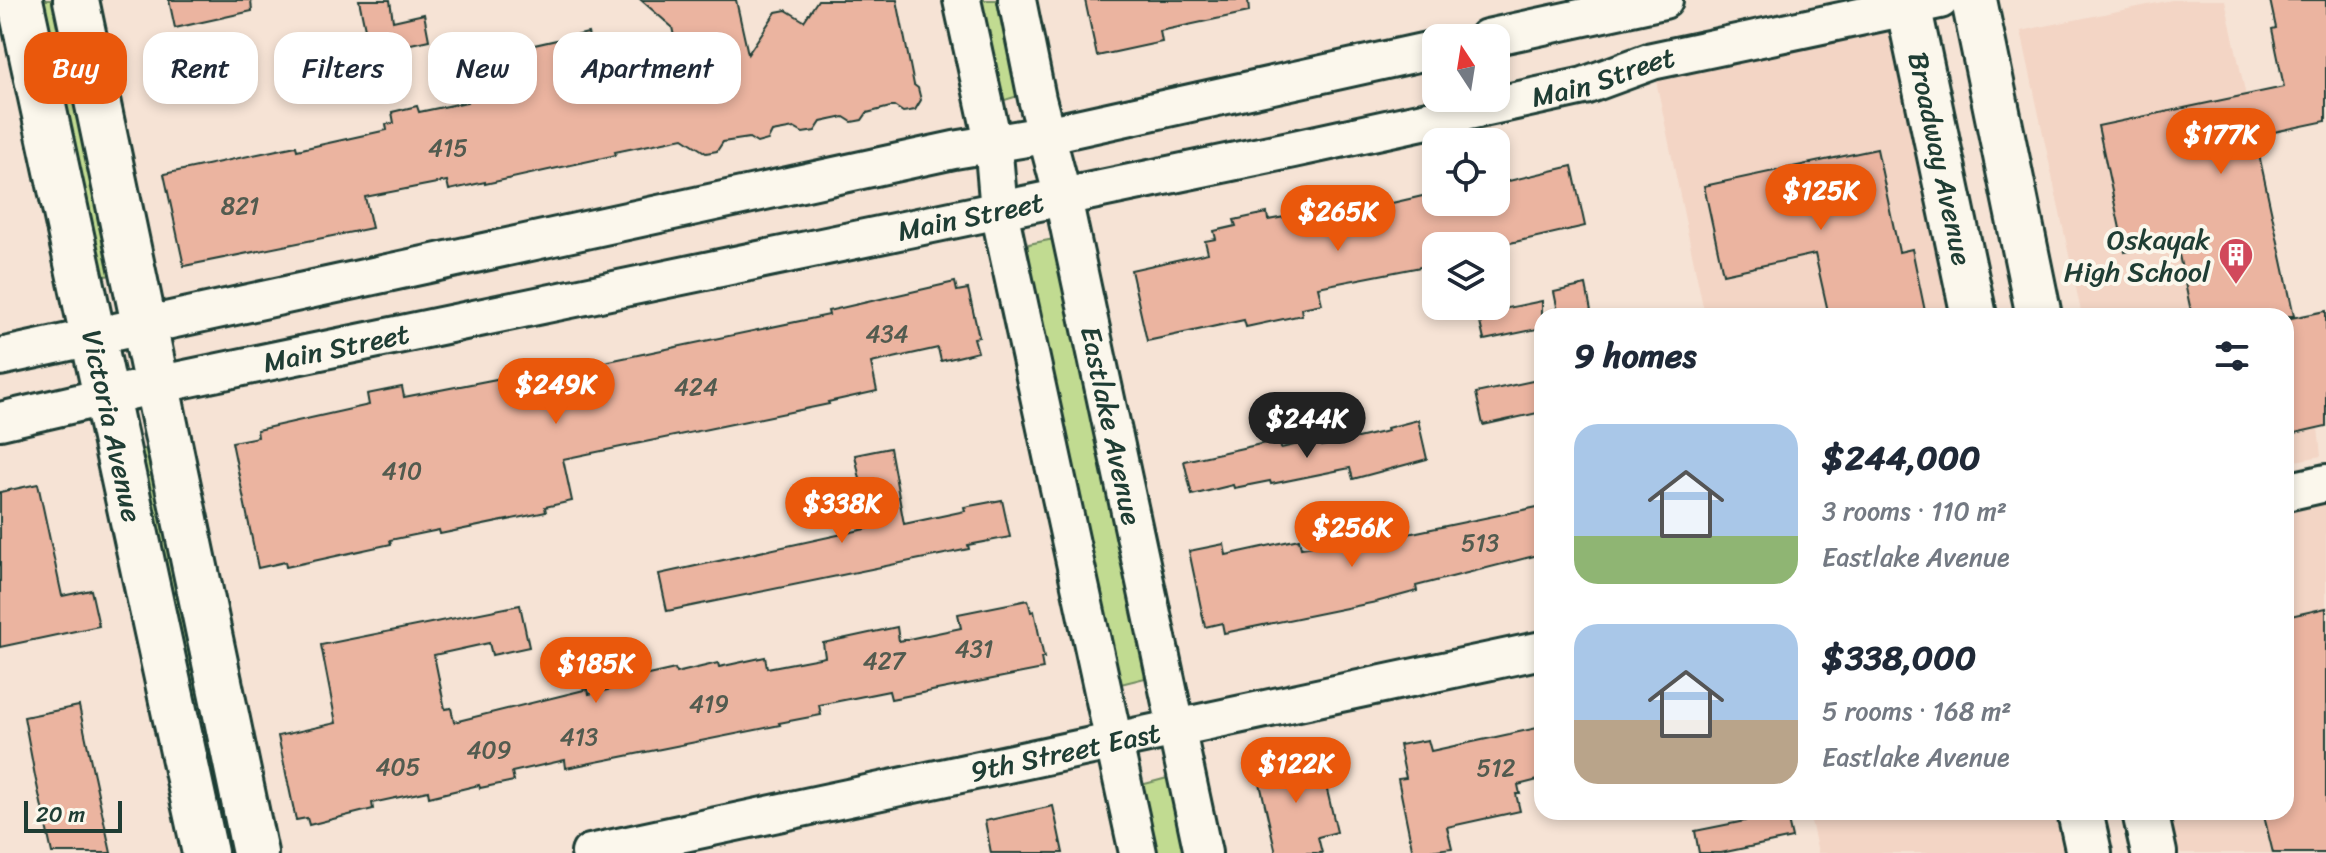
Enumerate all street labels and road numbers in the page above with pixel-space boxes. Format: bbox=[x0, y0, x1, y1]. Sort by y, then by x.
street label: Main Street bbox=[1527, 32, 1679, 121]
street label: Broadway Avenue bbox=[1894, 47, 1987, 270]
street label: Main Street bbox=[893, 177, 1048, 255]
street label: Main Street bbox=[258, 309, 414, 387]
street label: Eastlake Avenue bbox=[1067, 322, 1157, 529]
street label: Victoria Avenue bbox=[68, 325, 157, 527]
street label: 9th Street East bbox=[966, 708, 1165, 796]

